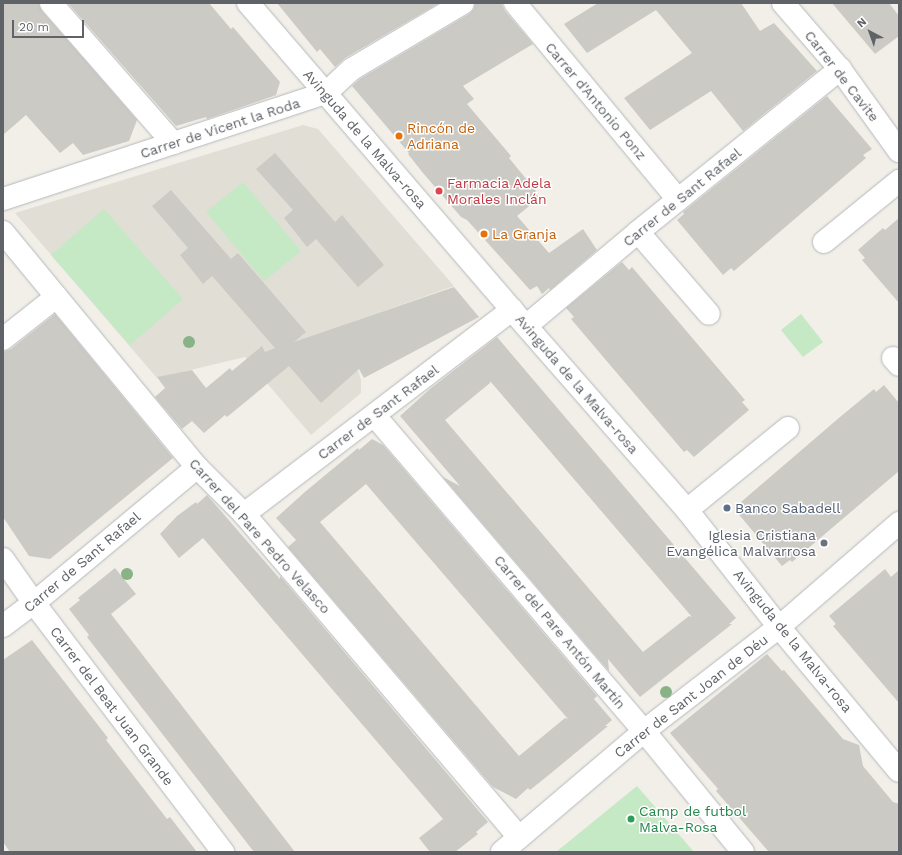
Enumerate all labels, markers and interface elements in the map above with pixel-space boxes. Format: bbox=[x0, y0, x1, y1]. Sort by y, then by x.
scale bar bbox=[14, 12, 86, 38]
north arrow bbox=[850, 12, 890, 52]
text: N bbox=[854, 15, 869, 30]
text: 20 m bbox=[19, 20, 49, 34]
street label: Carrer de Cavite bbox=[801, 27, 883, 125]
street label: Carrer d'Antonio Ponz bbox=[542, 39, 650, 163]
street label: Avinguda de la Malva-rosa bbox=[300, 66, 430, 212]
street label: Carrer de Vicent la Roda bbox=[138, 94, 302, 162]
place label: Rincón de Adriana bbox=[407, 120, 475, 152]
marker: Rincón de Adriana bbox=[394, 131, 404, 141]
street label: Carrer de Sant Rafael bbox=[619, 144, 745, 250]
place label: Farmacia Adela Morales Inclán bbox=[447, 175, 552, 208]
marker: Farmacia Adela Morales Inclán bbox=[434, 186, 444, 196]
place label: La Granja bbox=[492, 226, 557, 242]
marker: La Granja bbox=[479, 229, 489, 239]
street label: Avinguda de la Malva-rosa bbox=[512, 311, 642, 457]
street label: Carrer de Sant Rafael bbox=[314, 361, 442, 463]
street label: Carrer del Pare Pedro Velasco bbox=[185, 454, 335, 618]
place label: Banco Sabadell bbox=[735, 500, 841, 516]
marker: Banco Sabadell bbox=[722, 503, 732, 513]
street label: Carrer de Sant Rafael bbox=[20, 508, 144, 616]
place label: Iglesia Cristiana Evangélica Malvarrosa bbox=[666, 527, 816, 560]
marker: Iglesia Cristiana Evangélica Malvarrosa bbox=[819, 538, 829, 548]
street label: Carrer del Pare Antón Martín bbox=[490, 551, 630, 713]
street label: Avinguda de la Malva-rosa bbox=[730, 566, 856, 716]
street label: Carrer del Beat Juan Grande bbox=[46, 623, 178, 789]
street label: Carrer de Sant Joan de Déu bbox=[611, 631, 771, 761]
place label: Camp de futbol Malva-Rosa bbox=[639, 803, 747, 836]
marker: Camp de futbol Malva-Rosa bbox=[626, 814, 636, 824]

